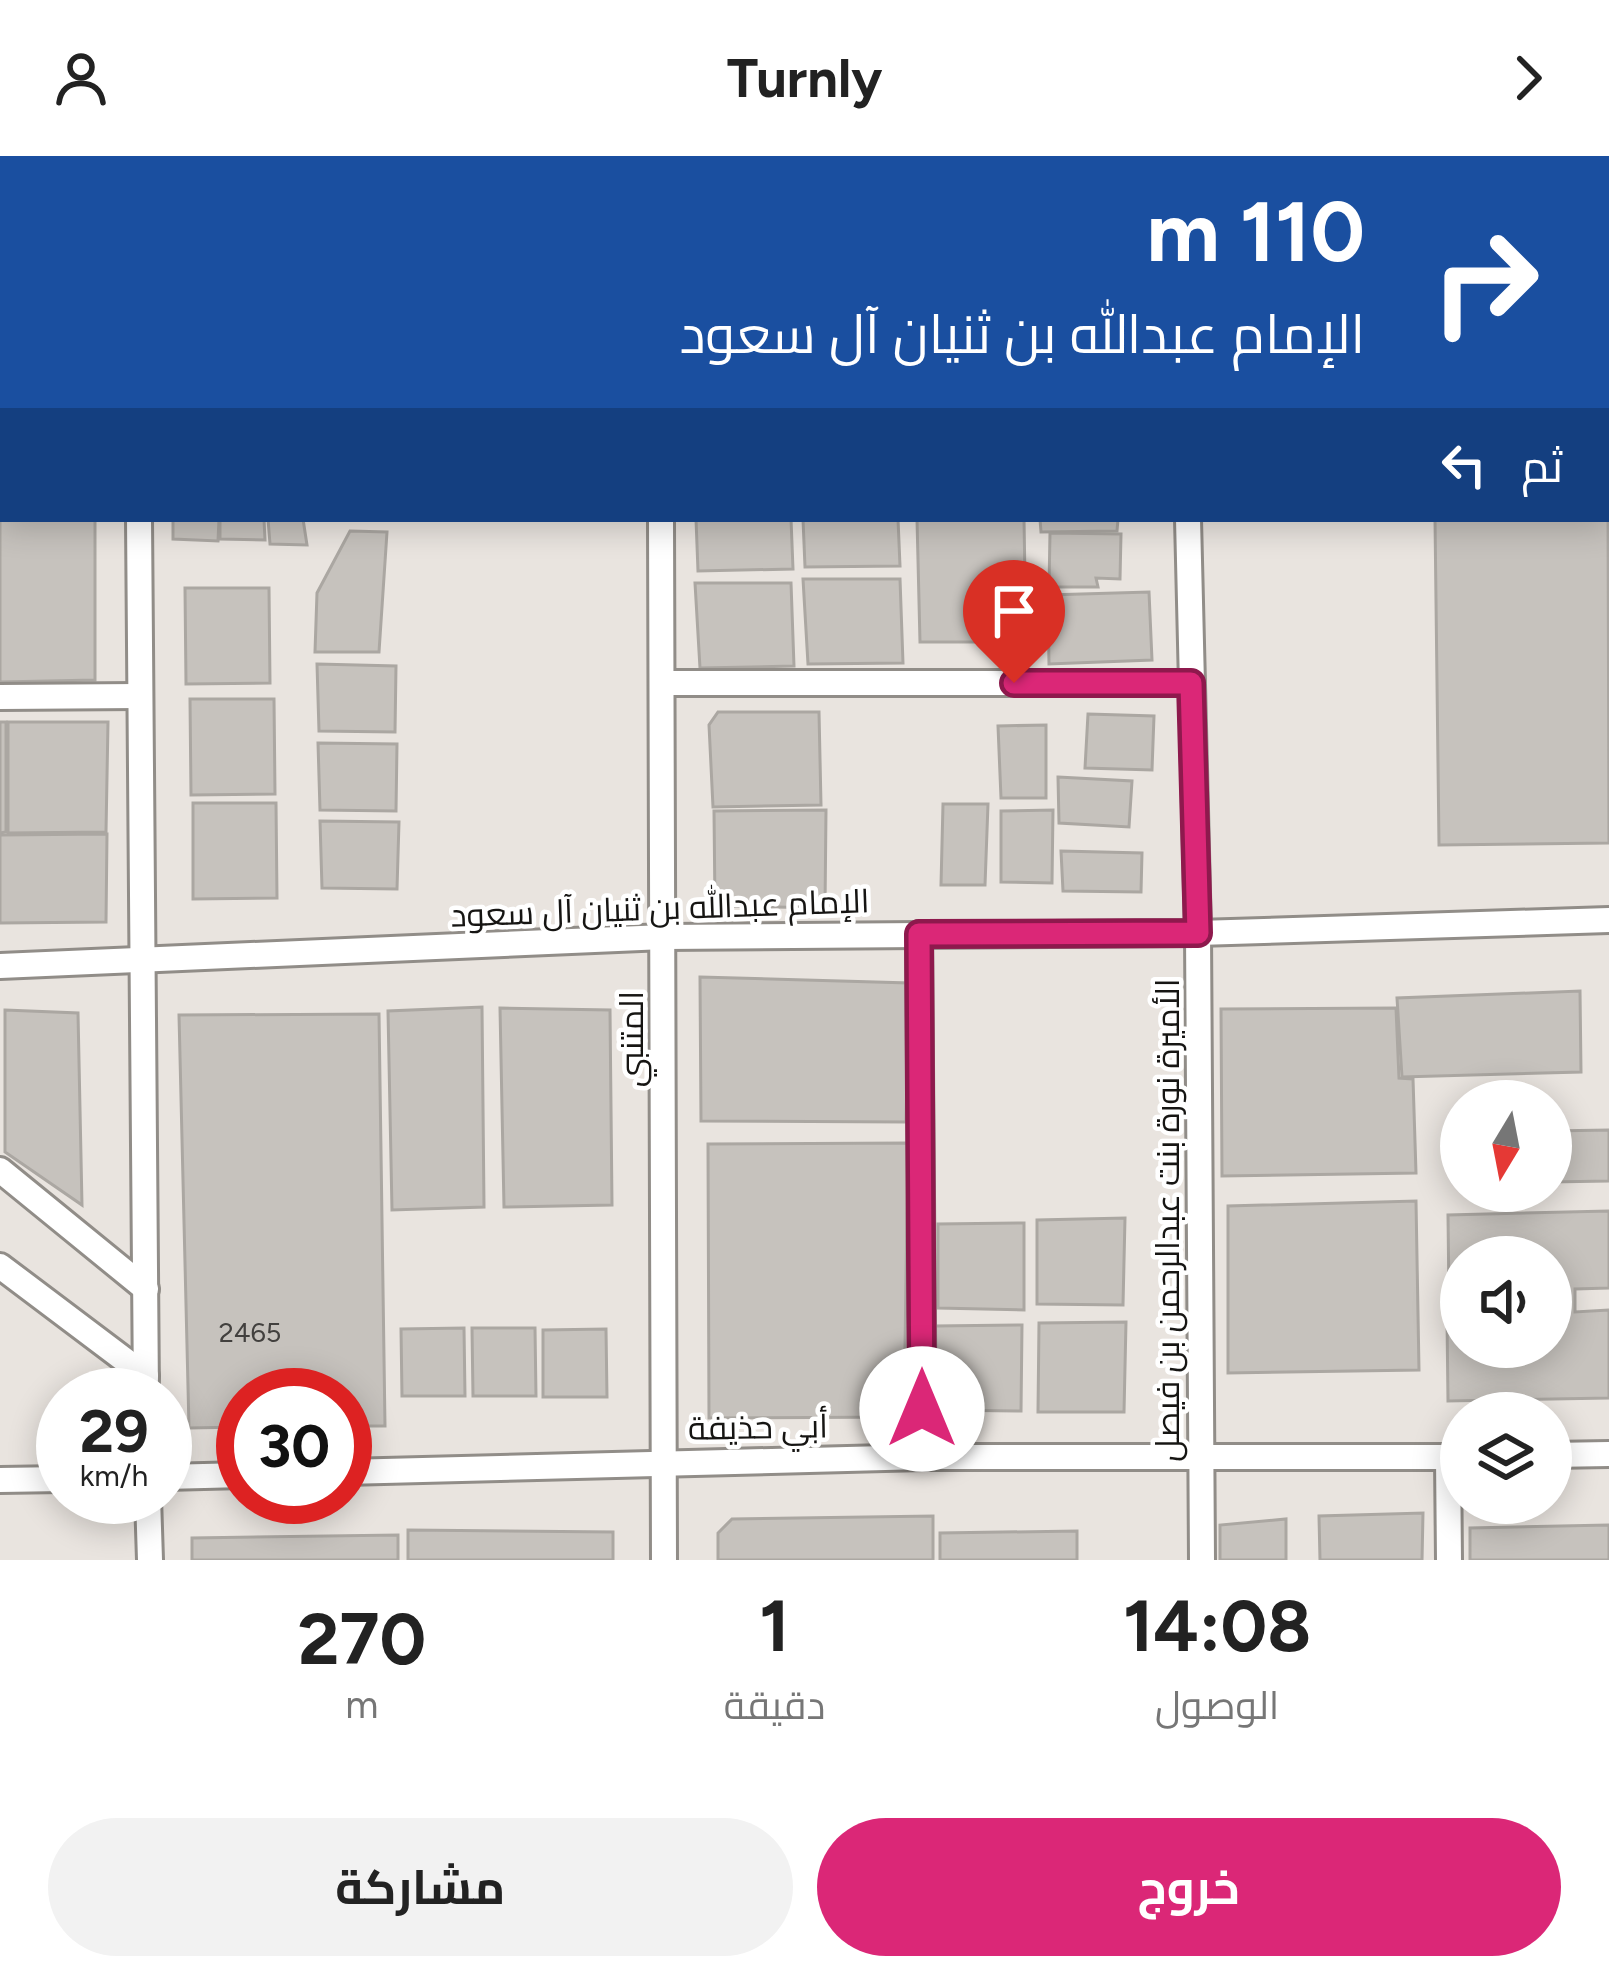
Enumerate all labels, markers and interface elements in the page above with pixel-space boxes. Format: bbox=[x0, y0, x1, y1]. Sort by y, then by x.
icon: person bbox=[48, 45, 114, 111]
icon: forward bbox=[1495, 45, 1561, 111]
text: Turnly bbox=[727, 46, 882, 111]
text: 110 m bbox=[1146, 181, 1365, 282]
icon: right bbox=[1407, 204, 1563, 360]
text: الإمام عبدالله بن ثنيان آل سعود bbox=[679, 302, 1365, 367]
icon: left bbox=[1431, 432, 1497, 498]
text: ثم bbox=[1521, 439, 1563, 493]
pin bbox=[963, 560, 1065, 683]
icon: arrive bbox=[981, 578, 1047, 644]
street label: الإمام عبدالله بن ثنيان آل سعود bbox=[450, 879, 870, 938]
street label: الأميرة نورة بنت عبدالرحمن بن فيصل bbox=[1148, 978, 1188, 1462]
street label: المتنبي bbox=[612, 991, 657, 1087]
north arrow bbox=[1440, 1080, 1572, 1212]
map controls bbox=[1440, 1080, 1572, 1524]
button: sound bbox=[1440, 1236, 1572, 1368]
house number: 2465 bbox=[219, 1316, 281, 1349]
position arrow bbox=[859, 1346, 985, 1472]
speed limit sign: 30 bbox=[216, 1368, 372, 1524]
button: layers bbox=[1440, 1392, 1572, 1524]
text: 29 bbox=[79, 1395, 149, 1467]
street label: أبي حذيفة bbox=[688, 1405, 828, 1454]
text: km/h bbox=[80, 1457, 148, 1494]
text: 1 bbox=[759, 1583, 790, 1669]
text: 14:08 bbox=[1123, 1583, 1311, 1669]
text: 270 bbox=[298, 1596, 426, 1682]
text: m bbox=[345, 1681, 379, 1728]
text: دقيقة bbox=[724, 1682, 825, 1729]
text: الوصول bbox=[1155, 1682, 1279, 1729]
button: مشاركة bbox=[48, 1818, 793, 1956]
button: خروج bbox=[817, 1818, 1561, 1956]

